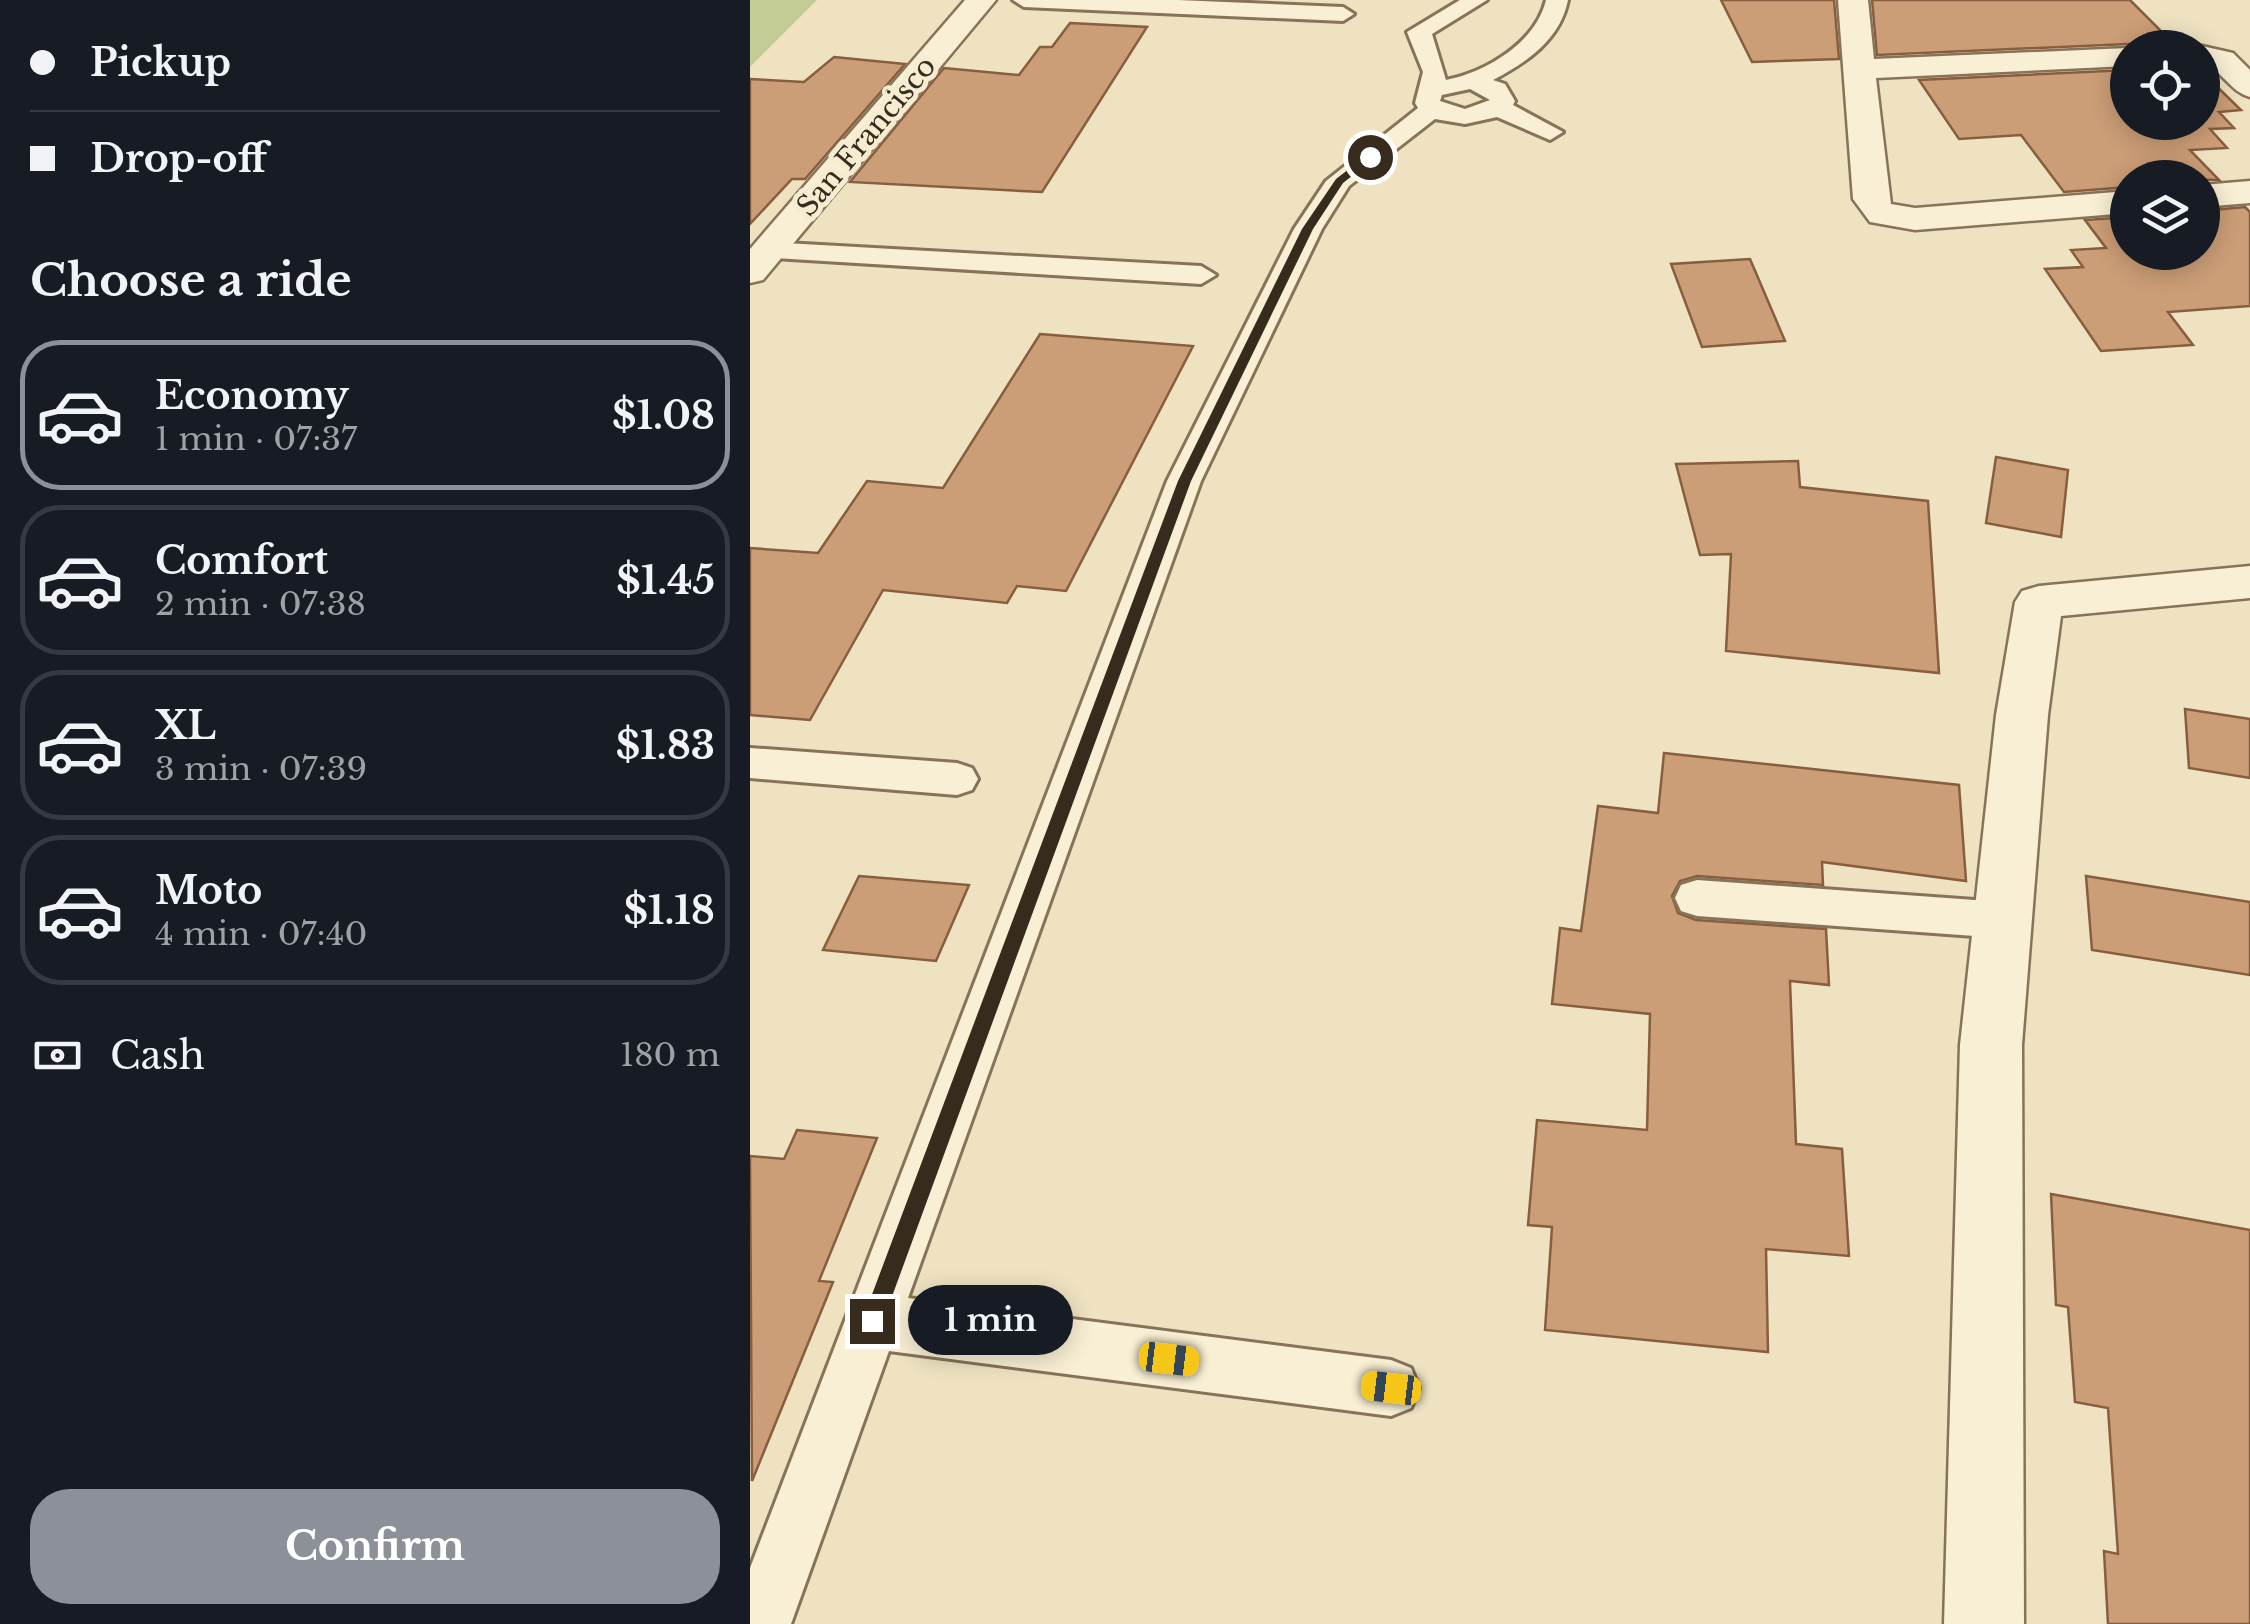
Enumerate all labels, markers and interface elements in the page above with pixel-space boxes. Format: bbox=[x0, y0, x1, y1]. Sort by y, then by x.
map controls bbox=[2110, 30, 2220, 270]
button: locate bbox=[2110, 30, 2220, 140]
text: Pickup bbox=[90, 39, 231, 86]
street label: San Francisco bbox=[789, 49, 943, 223]
text: Drop-off bbox=[90, 135, 267, 182]
route start bbox=[1348, 135, 1393, 180]
button: layers bbox=[2110, 160, 2220, 270]
text: Choose a ride bbox=[30, 252, 352, 308]
icon: car bbox=[35, 370, 125, 460]
text: Economy bbox=[155, 372, 349, 419]
text: $1.08 bbox=[612, 392, 715, 439]
text: 1 min · 07:37 bbox=[155, 419, 357, 459]
icon: car bbox=[35, 535, 125, 625]
text: Comfort bbox=[155, 537, 328, 584]
text: $1.45 bbox=[616, 557, 715, 604]
text: 2 min · 07:38 bbox=[155, 584, 366, 624]
icon: car bbox=[35, 700, 125, 790]
text: XL bbox=[155, 702, 216, 749]
text: $1.83 bbox=[616, 722, 715, 769]
text: 3 min · 07:39 bbox=[155, 749, 367, 789]
icon: car bbox=[35, 865, 125, 955]
text: Moto bbox=[155, 867, 262, 914]
text: $1.18 bbox=[623, 887, 715, 934]
text: 4 min · 07:40 bbox=[155, 914, 367, 954]
icon: cash bbox=[30, 1028, 85, 1083]
text: Cash bbox=[110, 1032, 205, 1079]
text: 180 m bbox=[620, 1035, 720, 1075]
callout: 1 min bbox=[907, 1286, 1072, 1356]
route end bbox=[850, 1299, 895, 1344]
text: 1 min bbox=[944, 1300, 1037, 1340]
car bbox=[1137, 1340, 1201, 1378]
car bbox=[1359, 1369, 1423, 1407]
button: Confirm bbox=[30, 1489, 720, 1604]

